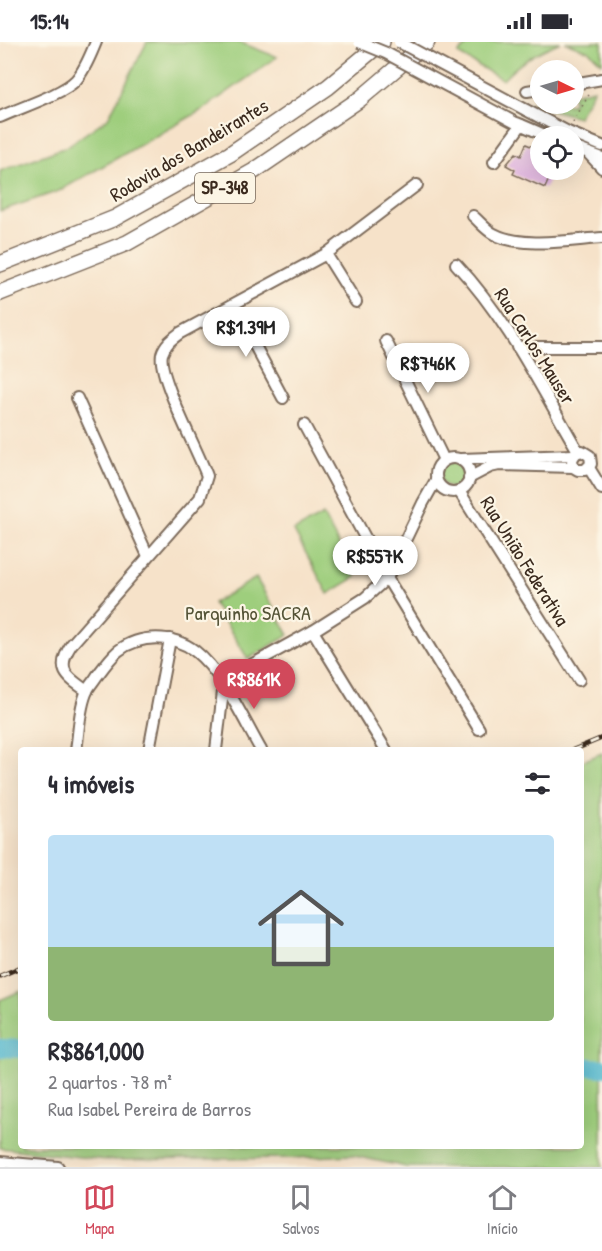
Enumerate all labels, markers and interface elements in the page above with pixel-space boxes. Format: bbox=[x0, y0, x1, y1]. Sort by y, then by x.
text: 15:14 bbox=[30, 6, 69, 36]
north arrow bbox=[530, 60, 584, 114]
map controls bbox=[530, 60, 584, 180]
street label: Rodovia dos Bandeirantes bbox=[104, 91, 273, 208]
button: locate bbox=[530, 126, 584, 180]
road number: SP-348 bbox=[195, 173, 255, 203]
street label: Rua Carlos Mauser bbox=[489, 282, 582, 409]
pin: R$1.39M bbox=[191, 307, 301, 358]
text: R$1.39M bbox=[217, 313, 275, 340]
pin: R$746K bbox=[379, 343, 477, 394]
text: R$746K bbox=[400, 349, 456, 376]
street label: Rua União Federativa bbox=[475, 491, 576, 631]
pin: R$557K bbox=[326, 536, 424, 587]
text: R$557K bbox=[347, 542, 403, 569]
park label: Parquinho SACRA bbox=[185, 599, 311, 626]
pin: R$861K bbox=[205, 659, 303, 710]
text: R$861K bbox=[227, 665, 281, 692]
text: 4 imóveis bbox=[48, 766, 134, 801]
icon: filters bbox=[521, 767, 554, 800]
icon: home bbox=[247, 874, 355, 982]
text: R$861,000 bbox=[48, 1033, 144, 1068]
text: 2 quartos · 78 m² bbox=[48, 1068, 172, 1095]
text: Rua Isabel Pereira de Barros bbox=[48, 1095, 251, 1122]
tab: Mapa bbox=[83, 1181, 116, 1239]
tab: Salvos bbox=[283, 1181, 319, 1239]
tab: Início bbox=[486, 1181, 519, 1239]

